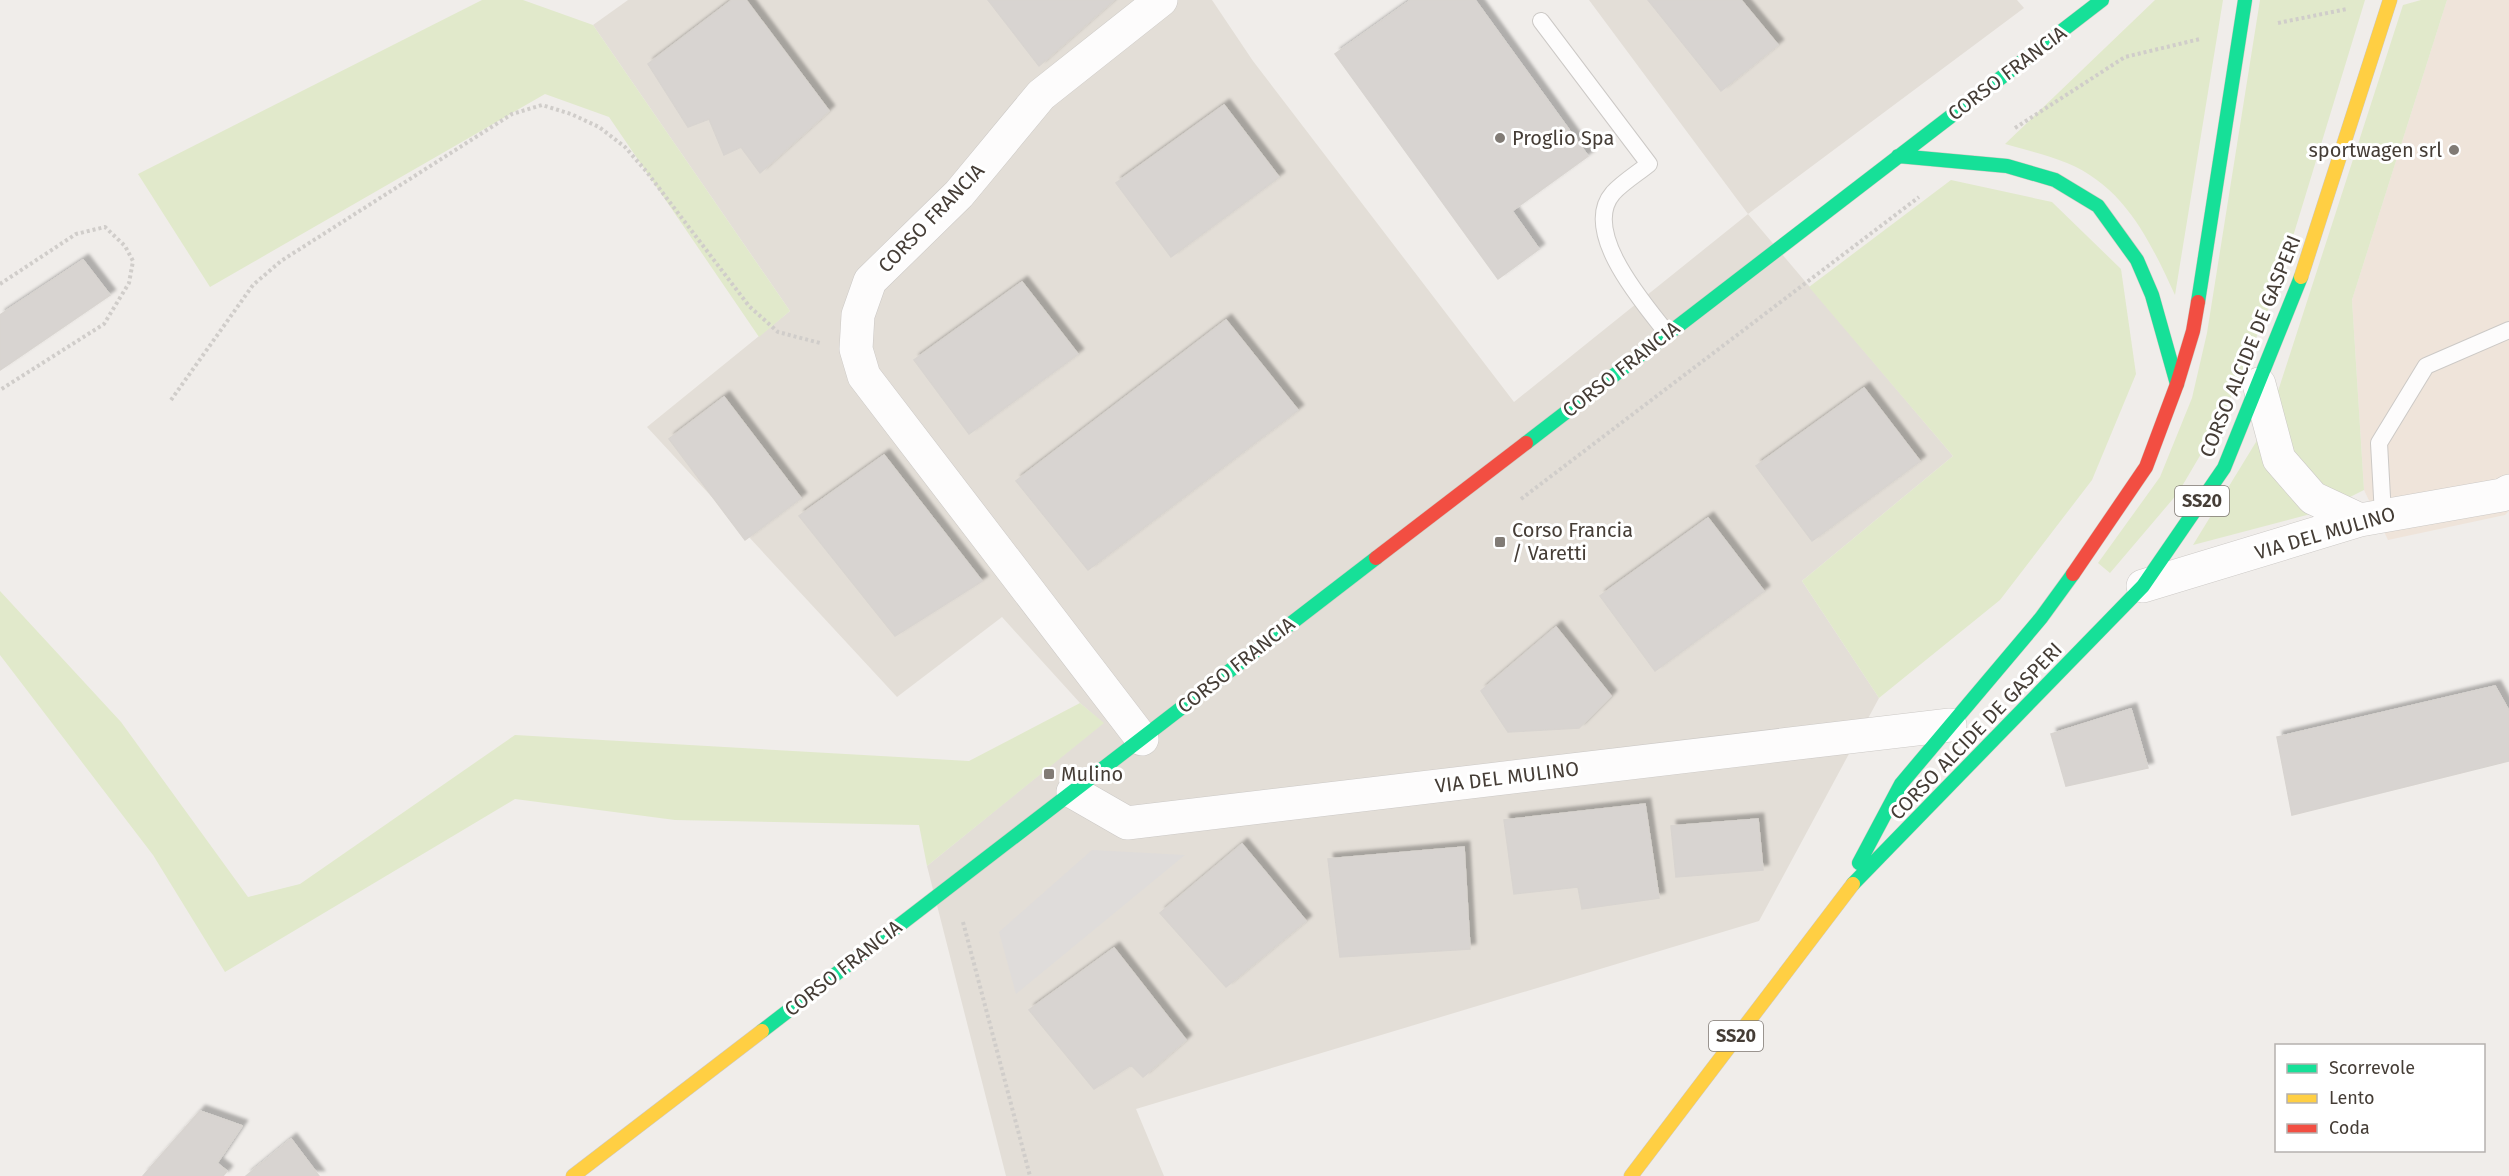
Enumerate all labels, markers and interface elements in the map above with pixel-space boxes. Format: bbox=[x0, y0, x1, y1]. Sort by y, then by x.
street label: CORSO FRANCIA bbox=[1943, 20, 2071, 125]
place label: Proglio Spa bbox=[1512, 126, 1614, 150]
marker: Proglio Spa bbox=[1493, 131, 1507, 145]
place label: sportwagen srl bbox=[2308, 138, 2442, 162]
marker: sportwagen srl bbox=[2447, 143, 2461, 157]
street label: CORSO FRANCIA bbox=[873, 158, 989, 277]
street label: CORSO ALCIDE DE GASPERI bbox=[2194, 231, 2306, 461]
street label: CORSO FRANCIA bbox=[1558, 315, 1685, 422]
road number: SS20 bbox=[2175, 486, 2229, 516]
street label: VIA DEL MULINO bbox=[2252, 502, 2398, 564]
place label: Corso Francia / Varetti bbox=[1512, 518, 1633, 565]
marker: Corso Francia / Varetti bbox=[1493, 535, 1507, 549]
street label: CORSO FRANCIA bbox=[1173, 611, 1300, 718]
street label: CORSO ALCIDE DE GASPERI bbox=[1885, 637, 2067, 825]
street label: VIA DEL MULINO bbox=[1434, 756, 1580, 798]
place label: Mulino bbox=[1061, 762, 1123, 786]
marker: Mulino bbox=[1042, 767, 1056, 781]
street label: CORSO FRANCIA bbox=[780, 914, 907, 1021]
road number: SS20 bbox=[1709, 1021, 1763, 1051]
legend bbox=[2275, 1044, 2485, 1152]
text: Scorrevole bbox=[2329, 1057, 2415, 1079]
text: Lento bbox=[2329, 1087, 2375, 1109]
text: Coda bbox=[2329, 1117, 2370, 1139]

